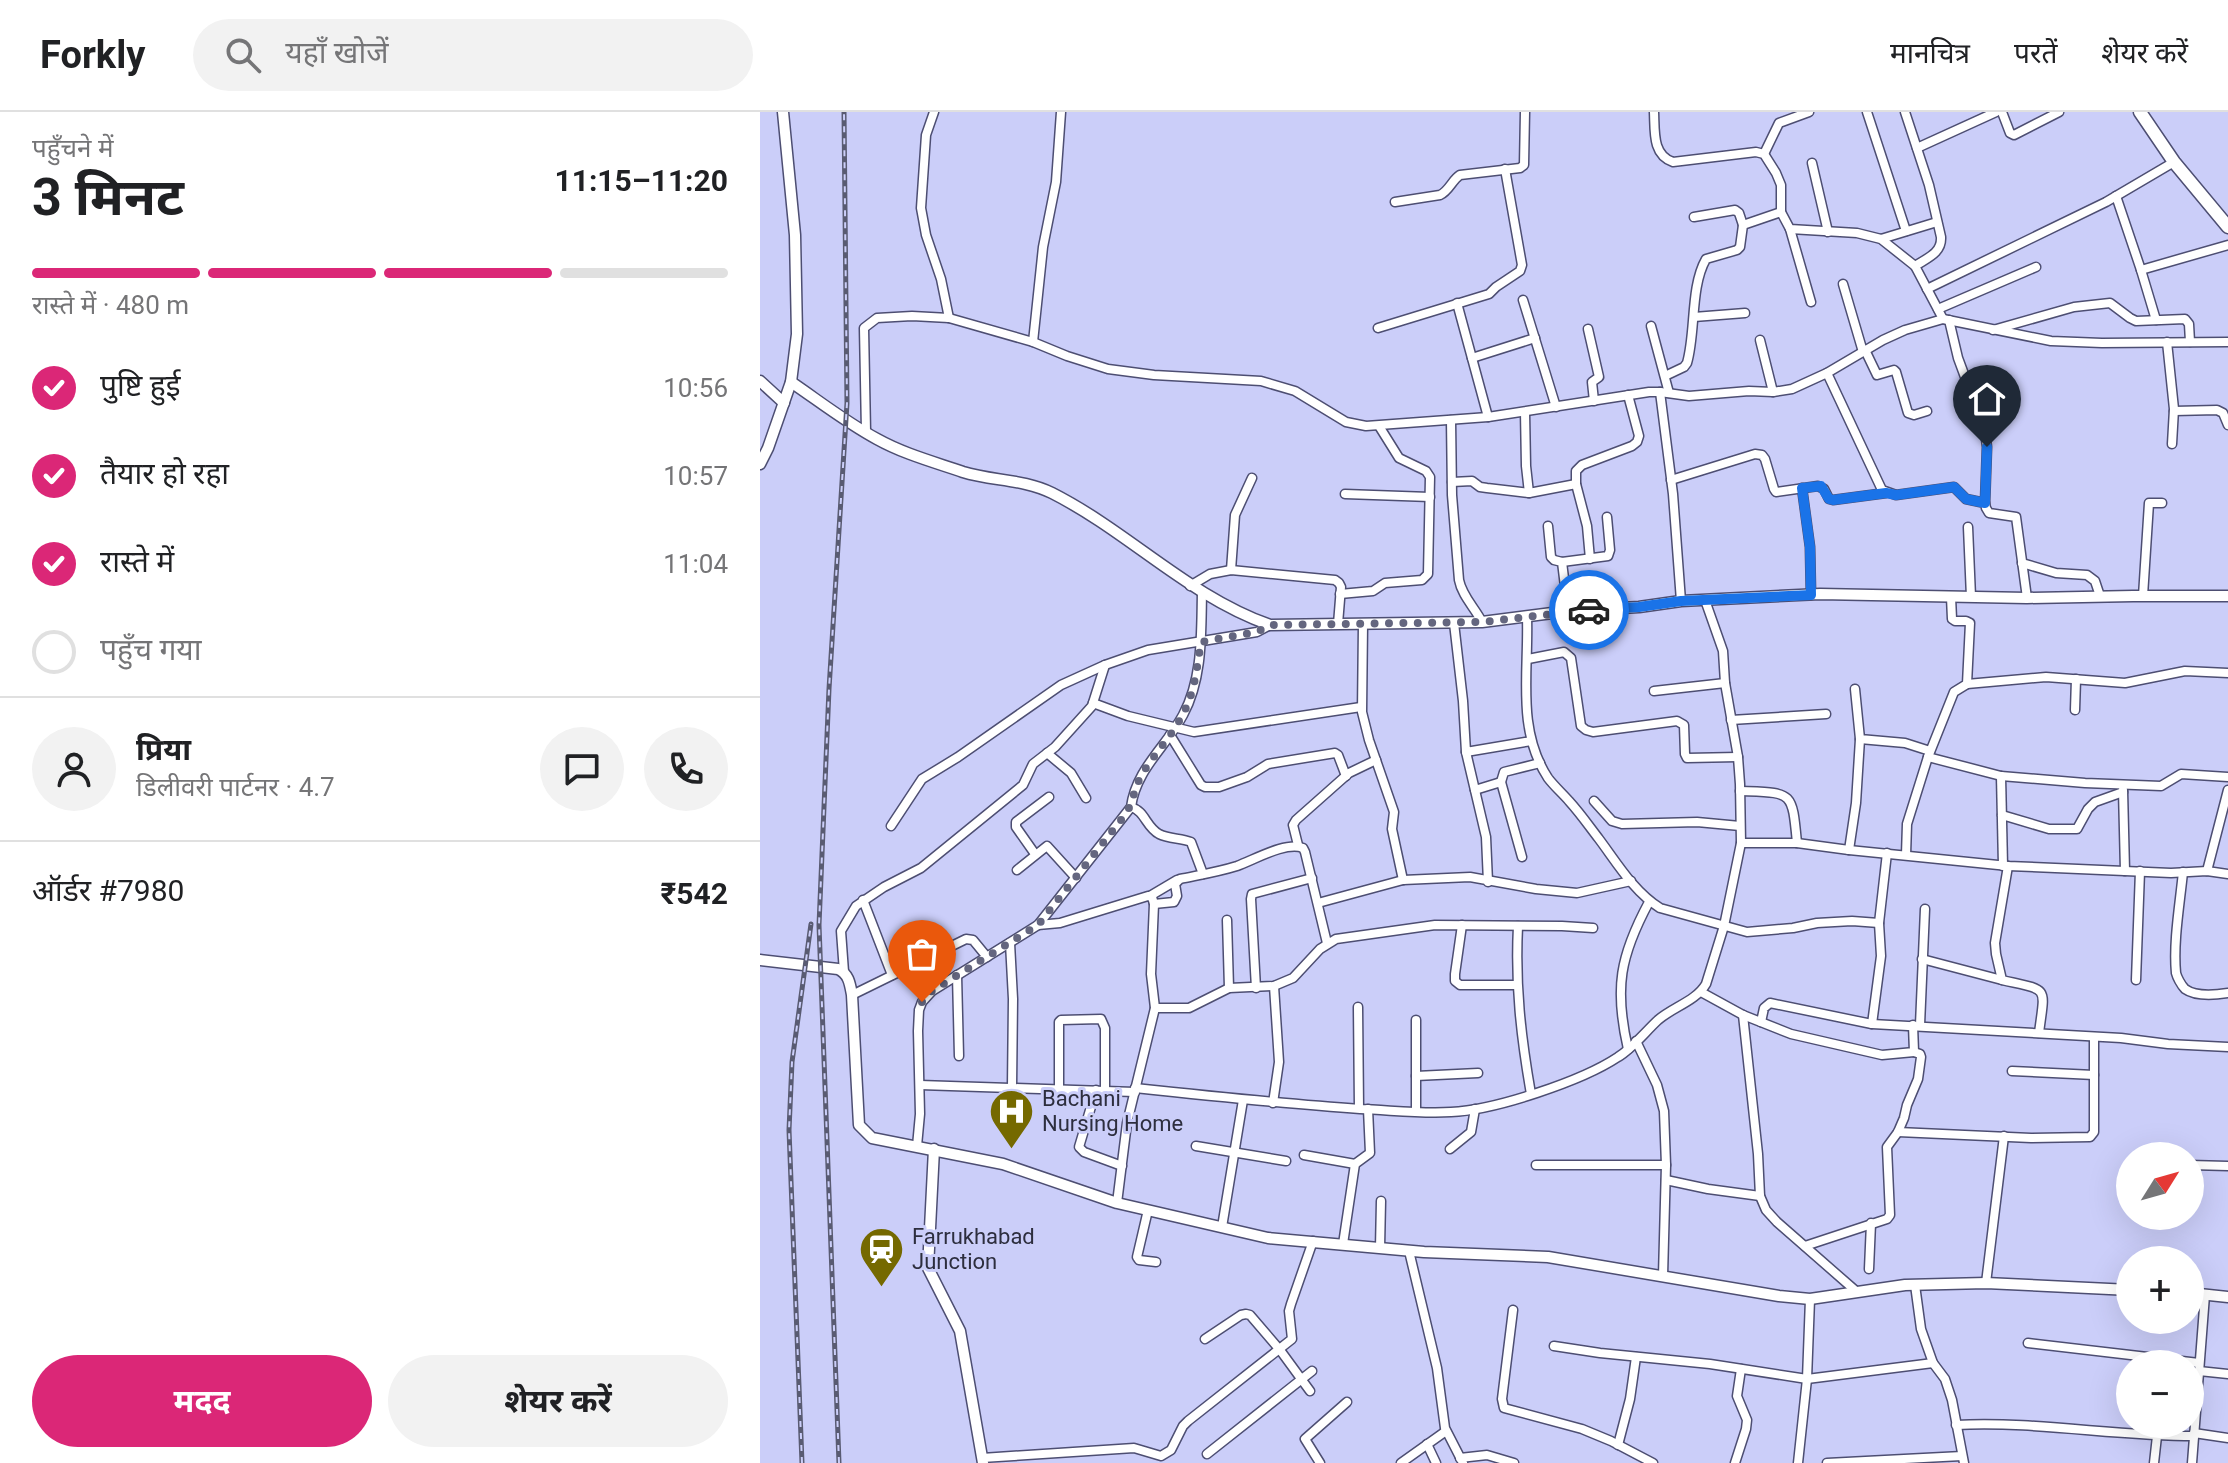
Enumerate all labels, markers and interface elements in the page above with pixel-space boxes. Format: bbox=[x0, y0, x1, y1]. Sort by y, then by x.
search box bbox=[193, 19, 753, 91]
text: Forkly bbox=[40, 33, 145, 77]
icon: search bbox=[221, 33, 265, 77]
text: यहाँ खोजें bbox=[285, 35, 388, 70]
text: मानचित्र bbox=[1890, 37, 1970, 70]
text: परतें bbox=[2014, 37, 2057, 70]
text: शेयर करें bbox=[2101, 37, 2188, 70]
text: पहुँचने में bbox=[32, 133, 114, 163]
text: 11:15–11:20 bbox=[554, 163, 728, 198]
text: 3 मिनट bbox=[32, 167, 184, 228]
text: रास्ते में · 480 m bbox=[32, 290, 189, 320]
pin bbox=[1953, 365, 2021, 447]
icon: check bbox=[32, 366, 76, 410]
text: पुष्टि हुई bbox=[100, 368, 180, 403]
text: 10:56 bbox=[663, 373, 728, 403]
icon: home bbox=[1965, 377, 2009, 421]
icon: check bbox=[32, 454, 76, 498]
text: तैयार हो रहा bbox=[100, 456, 229, 491]
text: 10:57 bbox=[663, 461, 728, 491]
icon: check bbox=[32, 542, 76, 586]
text: रास्ते में bbox=[100, 544, 174, 579]
text: 11:04 bbox=[663, 549, 728, 579]
courier bbox=[1549, 570, 1629, 650]
icon: car bbox=[1567, 588, 1611, 632]
text: पहुँच गया bbox=[100, 632, 202, 667]
button: person bbox=[32, 727, 116, 811]
button: chat bbox=[540, 727, 624, 811]
button: phone bbox=[644, 727, 728, 811]
text: प्रिया bbox=[136, 732, 191, 767]
text: डिलीवरी पार्टनर · 4.7 bbox=[136, 772, 335, 802]
text: ऑर्डर #7980 bbox=[32, 873, 184, 908]
text: ₹542 bbox=[661, 876, 728, 911]
pin bbox=[888, 920, 956, 1002]
icon: bag bbox=[900, 932, 944, 976]
place label: Bachani Nursing Home bbox=[1042, 1086, 1183, 1136]
hospital icon: Bachani Nursing Home bbox=[987, 1087, 1035, 1150]
north arrow bbox=[2116, 1142, 2204, 1230]
map controls bbox=[2116, 1142, 2204, 1438]
place label: Farrukhabad Junction bbox=[912, 1224, 1035, 1274]
station icon: Farrukhabad Junction bbox=[857, 1225, 905, 1288]
button: + bbox=[2116, 1246, 2204, 1334]
button: − bbox=[2116, 1350, 2204, 1438]
button: मदद bbox=[32, 1355, 372, 1447]
button: शेयर करें bbox=[388, 1355, 728, 1447]

